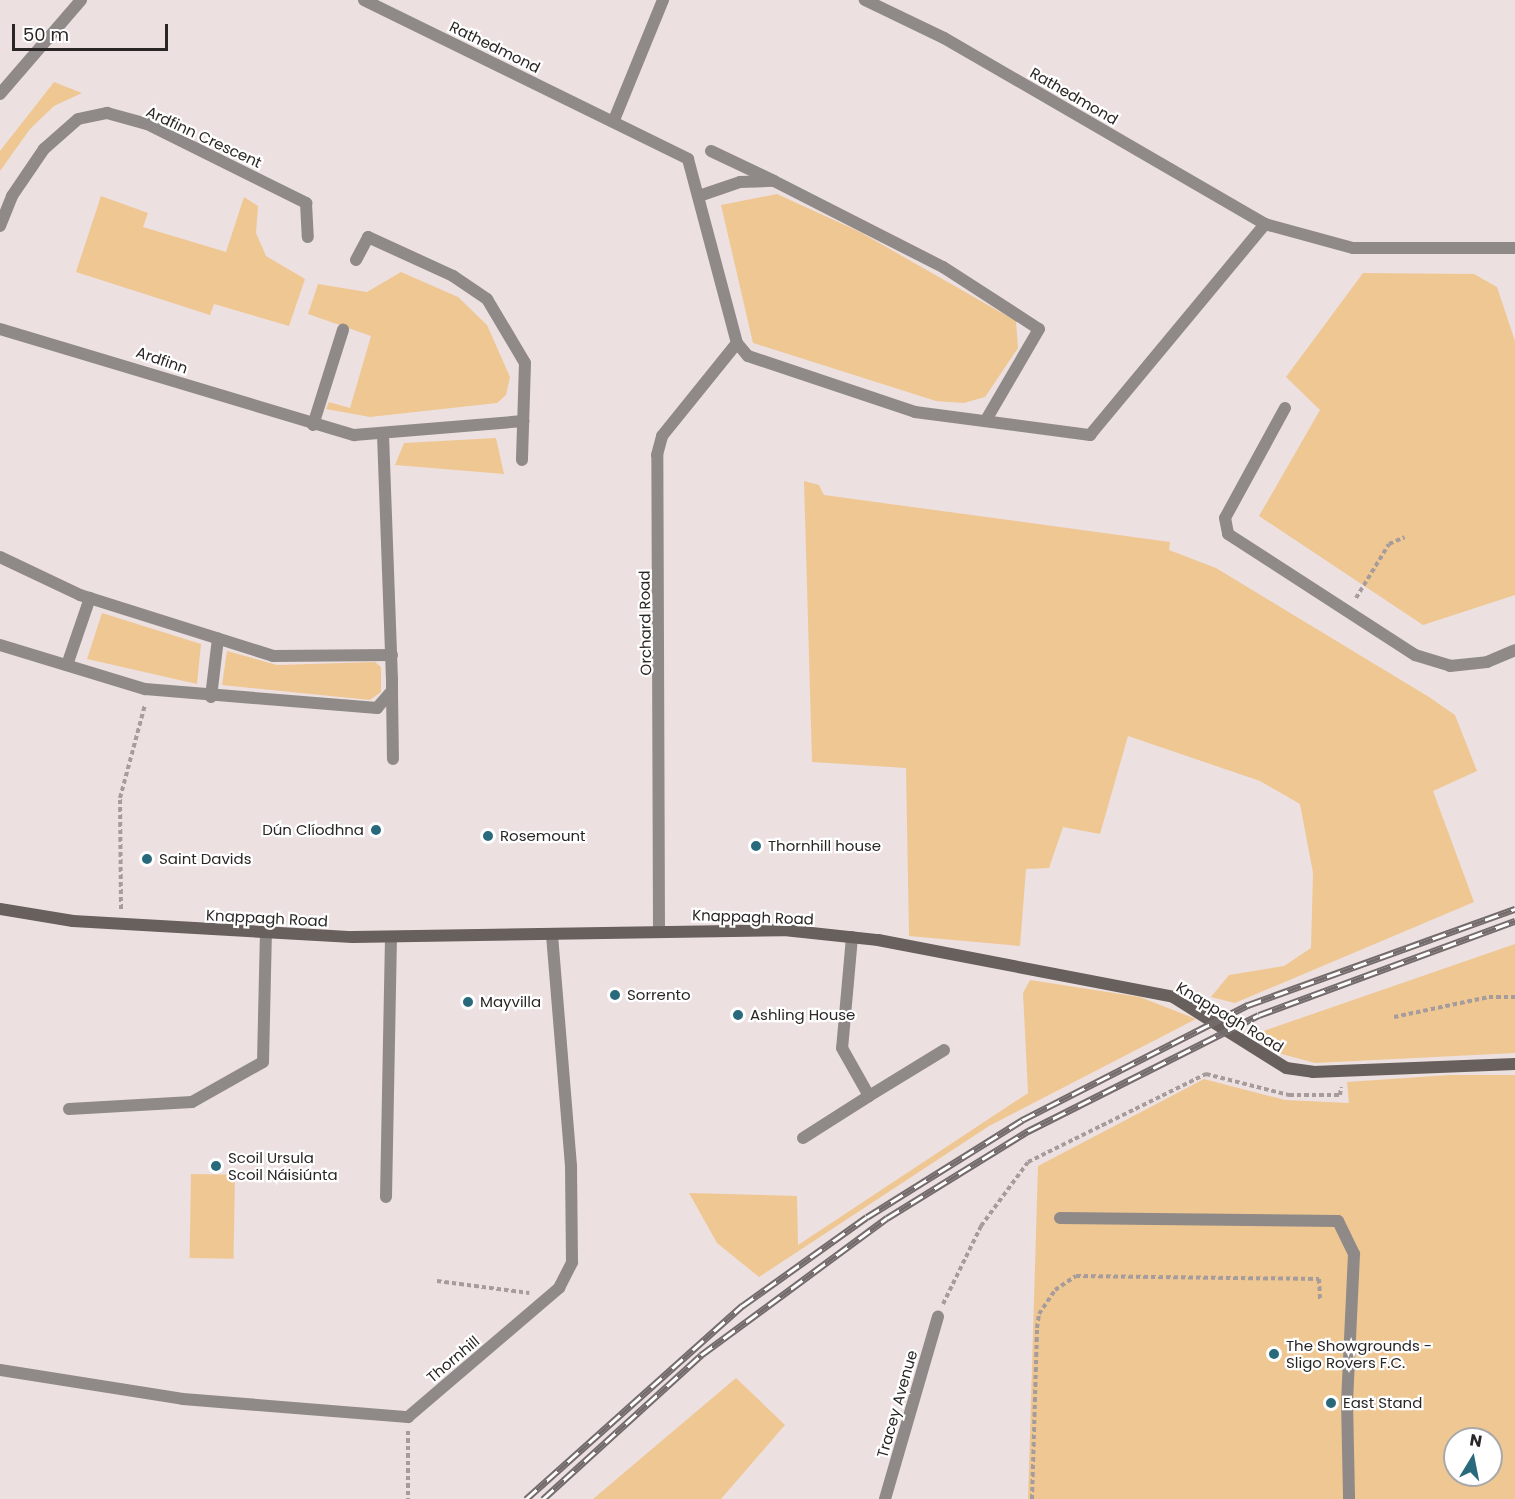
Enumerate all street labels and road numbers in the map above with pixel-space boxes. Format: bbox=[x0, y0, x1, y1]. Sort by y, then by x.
street label: Rathedmond bbox=[447, 17, 543, 77]
street label: Rathedmond bbox=[1027, 64, 1121, 128]
street label: Ardfinn Crescent bbox=[143, 102, 265, 172]
street label: Ardfinn bbox=[134, 343, 190, 377]
street label: Orchard Road bbox=[635, 570, 655, 676]
street label: Knappagh Road bbox=[206, 906, 328, 930]
street label: Knappagh Road bbox=[692, 906, 814, 928]
street label: Knappagh Road bbox=[1173, 978, 1287, 1056]
street label: Thornhill bbox=[423, 1332, 483, 1386]
street label: Tracey Avenue bbox=[873, 1348, 921, 1460]

